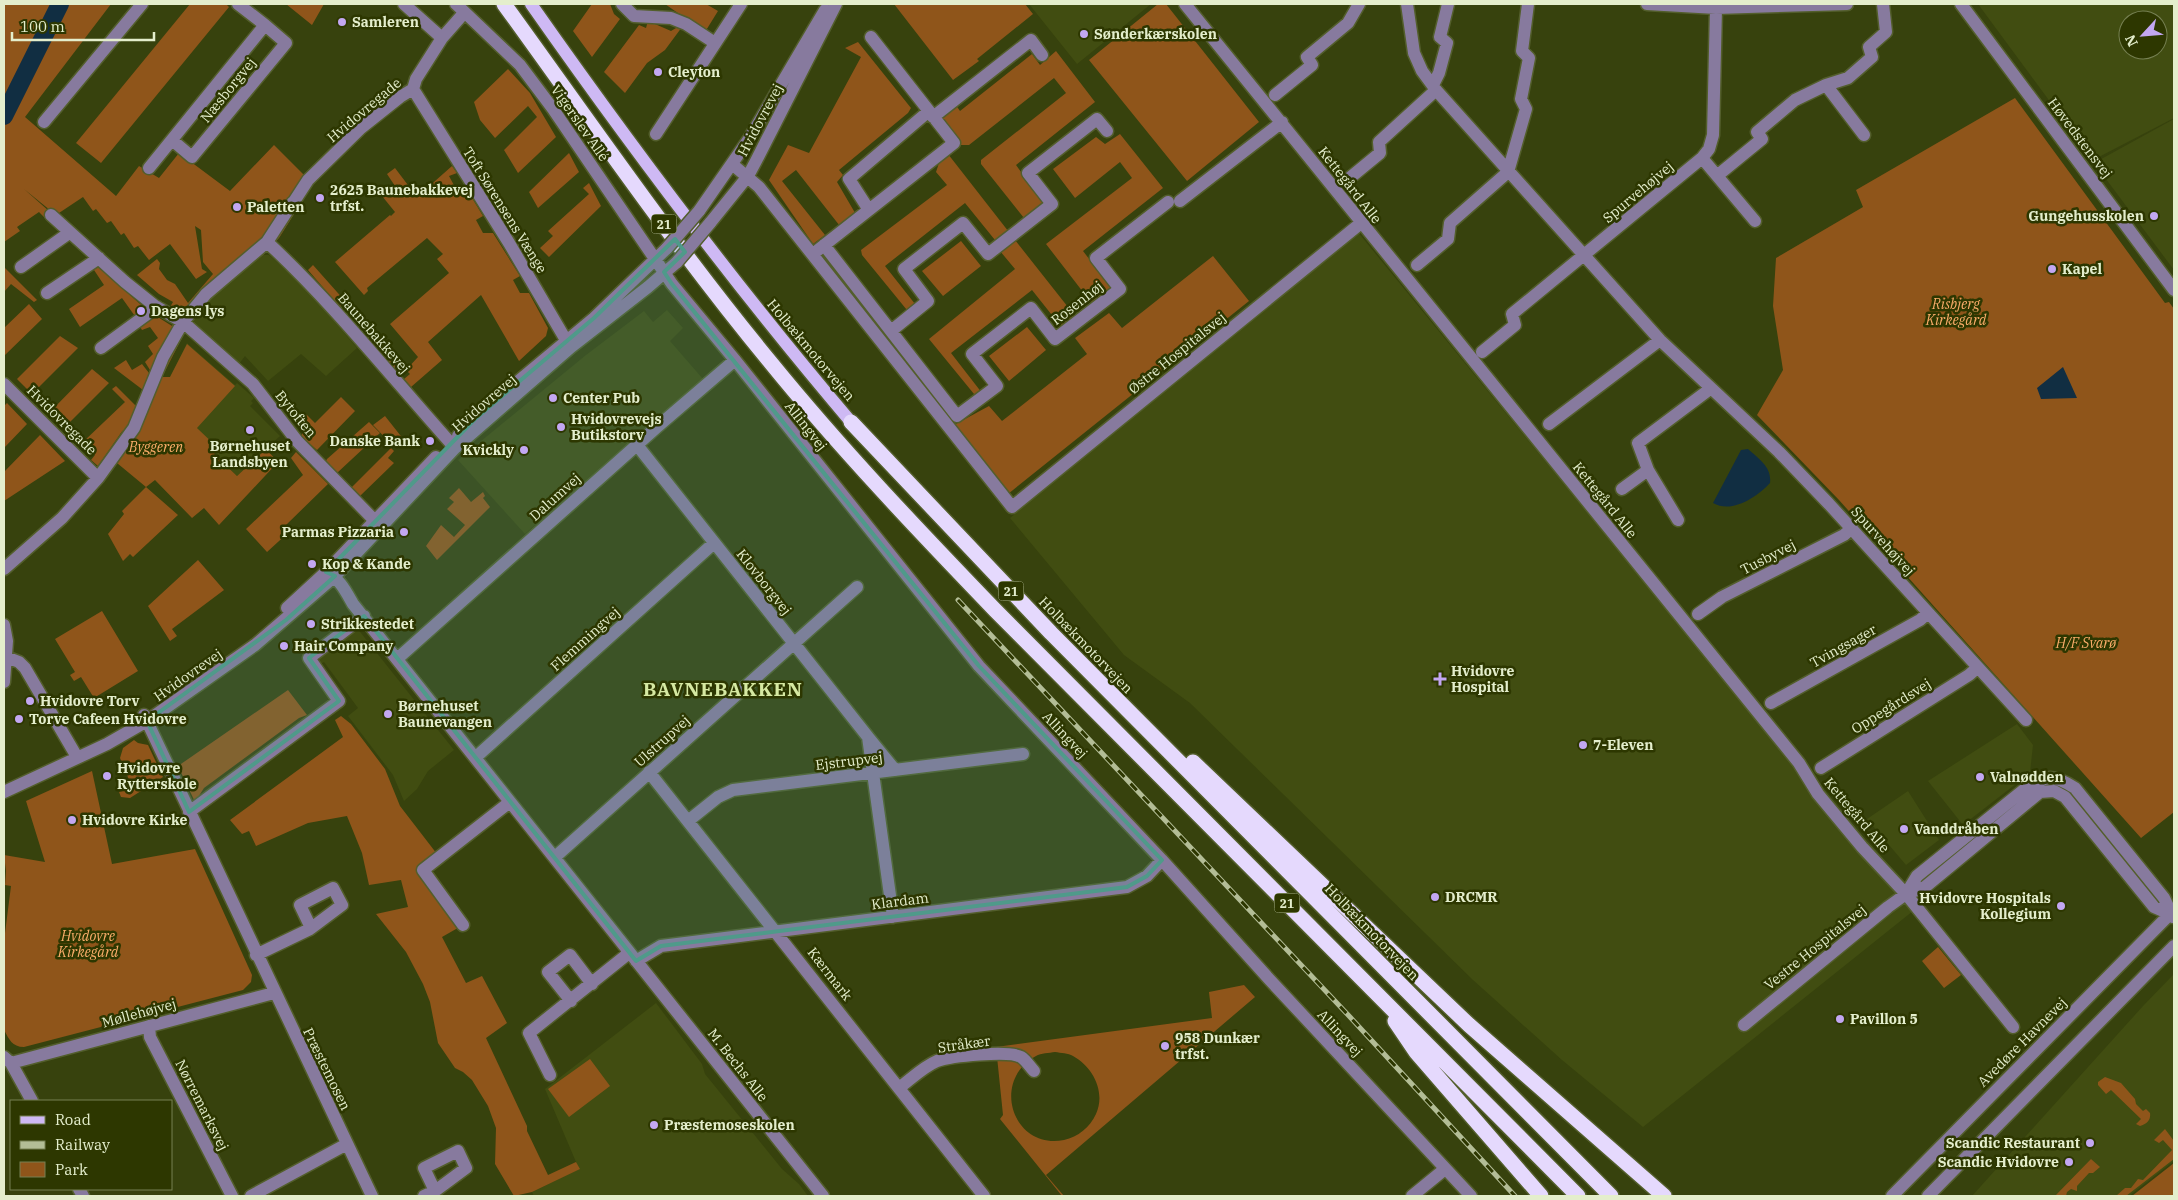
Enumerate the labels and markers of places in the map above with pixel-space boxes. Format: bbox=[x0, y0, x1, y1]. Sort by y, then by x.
place label: Samleren bbox=[352, 13, 419, 31]
marker: Samleren bbox=[336, 16, 348, 28]
place label: Sønderkærskolen bbox=[1094, 25, 1217, 43]
marker: Sønderkærskolen bbox=[1078, 28, 1090, 40]
place label: Cleyton bbox=[668, 63, 720, 81]
marker: Cleyton bbox=[652, 66, 664, 78]
place label: 2625 Baunebakkevej trfst. bbox=[330, 181, 473, 215]
marker: 2625 Baunebakkevej trfst. bbox=[314, 192, 326, 204]
place label: Paletten bbox=[247, 198, 304, 216]
marker: Paletten bbox=[231, 201, 243, 213]
place label: Gungehusskolen bbox=[2028, 207, 2144, 225]
marker: Gungehusskolen bbox=[2148, 210, 2160, 222]
place label: Kapel bbox=[2062, 260, 2103, 278]
marker: Kapel bbox=[2046, 263, 2058, 275]
place label: Dagens lys bbox=[151, 302, 224, 320]
marker: Dagens lys bbox=[135, 305, 147, 317]
place label: Center Pub bbox=[563, 389, 640, 407]
marker: Center Pub bbox=[547, 392, 559, 404]
place label: Hvidovrevejs Butikstorv bbox=[571, 410, 662, 444]
marker: Hvidovrevejs Butikstorv bbox=[555, 421, 567, 433]
marker: Børnehuset Landsbyen bbox=[244, 424, 256, 436]
place label: Danske Bank bbox=[330, 432, 420, 450]
marker: Danske Bank bbox=[424, 435, 436, 447]
place label: Børnehuset Landsbyen bbox=[210, 437, 290, 471]
place label: Kvickly bbox=[462, 441, 514, 459]
marker: Kvickly bbox=[518, 444, 530, 456]
place label: Parmas Pizzaria bbox=[282, 523, 394, 541]
marker: Parmas Pizzaria bbox=[398, 526, 410, 538]
place label: Kop & Kande bbox=[322, 555, 411, 573]
marker: Kop & Kande bbox=[306, 558, 318, 570]
place label: Strikkestedet bbox=[321, 615, 414, 633]
marker: Strikkestedet bbox=[305, 618, 317, 630]
place label: Hair Company bbox=[294, 637, 393, 655]
marker: Hair Company bbox=[278, 640, 290, 652]
place label: Hvidovre Hospital bbox=[1451, 662, 1515, 696]
marker: Hvidovre Hospital bbox=[1433, 672, 1447, 686]
place label: Hvidovre Torv bbox=[40, 692, 139, 710]
marker: Hvidovre Torv bbox=[24, 695, 36, 707]
place label: Børnehuset Baunevangen bbox=[398, 697, 492, 731]
marker: Børnehuset Baunevangen bbox=[382, 708, 394, 720]
place label: Torve Cafeen Hvidovre bbox=[29, 710, 187, 728]
marker: Torve Cafeen Hvidovre bbox=[13, 713, 25, 725]
place label: 7-Eleven bbox=[1593, 736, 1653, 754]
marker: 7-Eleven bbox=[1577, 739, 1589, 751]
place label: Hvidovre Rytterskole bbox=[117, 759, 197, 793]
place label: Valnødden bbox=[1990, 768, 2064, 786]
marker: Hvidovre Rytterskole bbox=[101, 770, 113, 782]
marker: Valnødden bbox=[1974, 771, 1986, 783]
place label: Hvidovre Kirke bbox=[82, 811, 188, 829]
marker: Hvidovre Kirke bbox=[66, 814, 78, 826]
place label: Vanddråben bbox=[1914, 820, 1999, 838]
marker: Vanddråben bbox=[1898, 823, 1910, 835]
place label: DRCMR bbox=[1445, 888, 1498, 906]
place label: Hvidovre Hospitals Kollegium bbox=[1919, 889, 2051, 923]
marker: DRCMR bbox=[1429, 891, 1441, 903]
marker: Hvidovre Hospitals Kollegium bbox=[2055, 900, 2067, 912]
place label: Pavillon 5 bbox=[1850, 1010, 1918, 1028]
marker: Pavillon 5 bbox=[1834, 1013, 1846, 1025]
place label: 958 Dunkær trfst. bbox=[1175, 1029, 1260, 1063]
marker: 958 Dunkær trfst. bbox=[1159, 1040, 1171, 1052]
place label: Præstemoseskolen bbox=[664, 1116, 795, 1134]
marker: Præstemoseskolen bbox=[648, 1119, 660, 1131]
place label: Scandic Restaurant bbox=[1946, 1134, 2080, 1152]
marker: Scandic Restaurant bbox=[2084, 1137, 2096, 1149]
place label: Scandic Hvidovre bbox=[1938, 1153, 2059, 1171]
marker: Scandic Hvidovre bbox=[2063, 1156, 2075, 1168]

